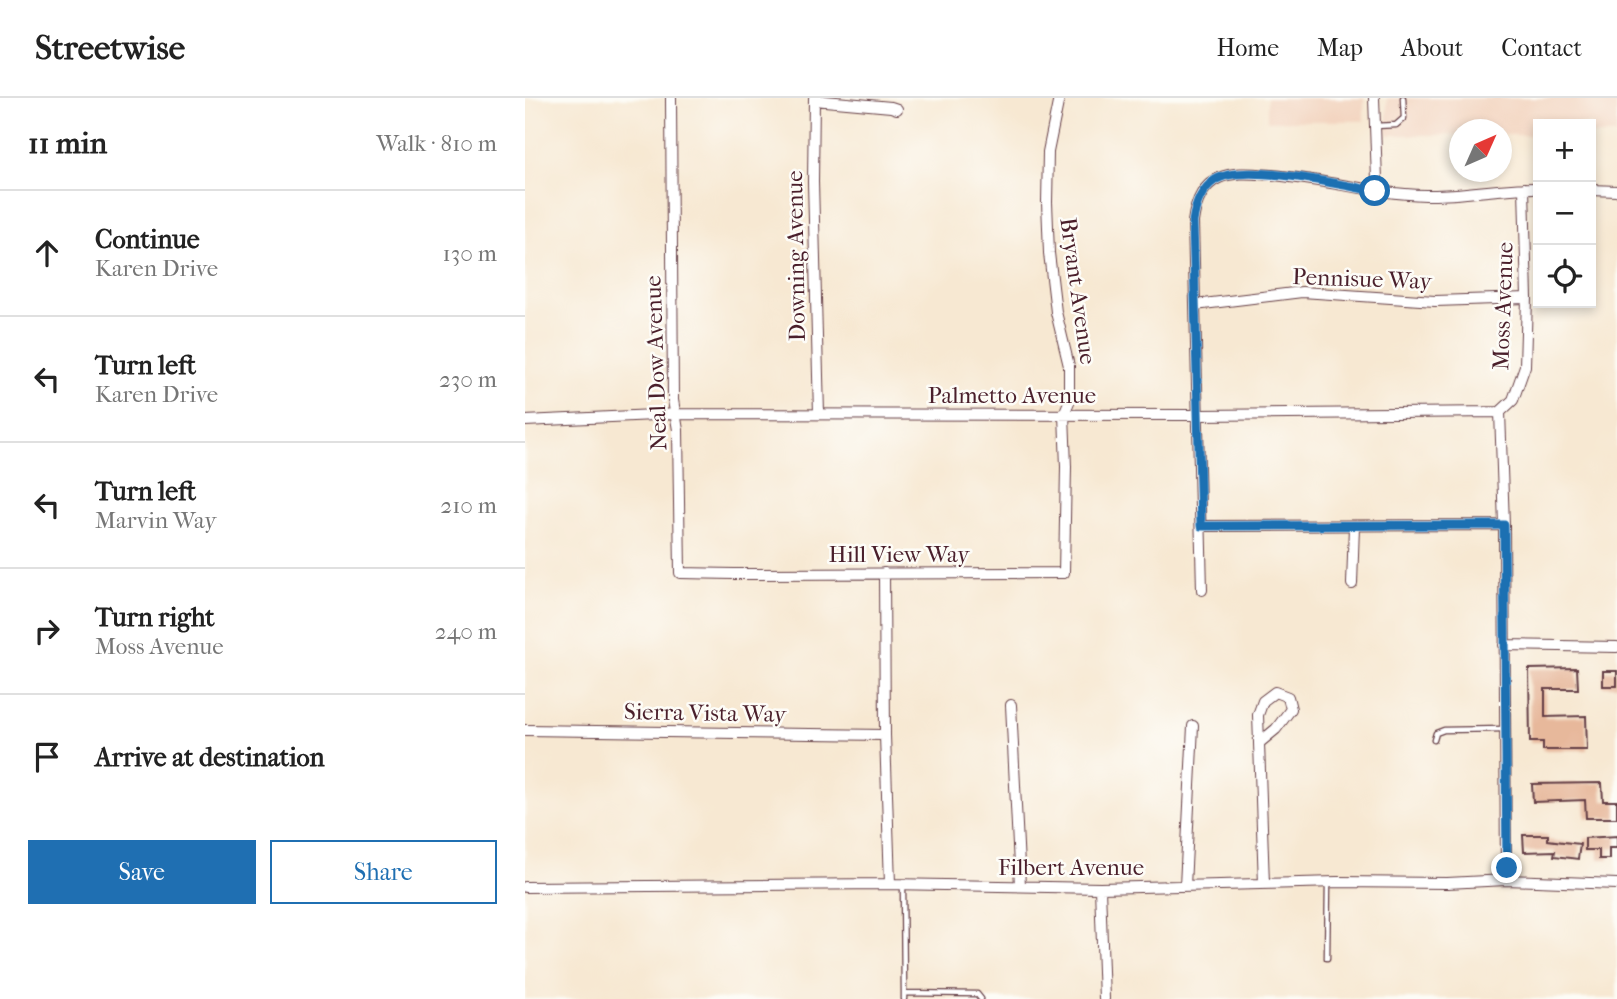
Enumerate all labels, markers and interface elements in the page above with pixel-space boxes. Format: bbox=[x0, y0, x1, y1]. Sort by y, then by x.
text: Streetwise bbox=[35, 29, 185, 68]
text: Home bbox=[1217, 34, 1279, 62]
text: Map bbox=[1317, 34, 1363, 62]
text: About bbox=[1401, 34, 1463, 62]
text: Contact bbox=[1501, 34, 1582, 62]
north arrow bbox=[1449, 119, 1512, 182]
map controls bbox=[1533, 119, 1596, 308]
button: + bbox=[1533, 119, 1596, 182]
text: 11 min bbox=[28, 126, 107, 161]
text: Walk · 810 m bbox=[376, 130, 497, 157]
street label: Downing Avenue bbox=[781, 170, 811, 342]
route start bbox=[1359, 175, 1390, 206]
button: − bbox=[1533, 182, 1596, 245]
street label: Bryant Avenue bbox=[1054, 216, 1102, 366]
text: Continue bbox=[95, 224, 200, 255]
icon: ahead bbox=[28, 234, 66, 272]
text: 130 m bbox=[443, 240, 497, 267]
street label: Moss Avenue bbox=[1487, 241, 1519, 371]
button: locate bbox=[1533, 245, 1596, 308]
text: Karen Drive bbox=[95, 255, 218, 282]
street label: Pennisue Way bbox=[1292, 263, 1433, 295]
street label: Neal Dow Avenue bbox=[639, 275, 673, 451]
text: Turn left bbox=[95, 350, 196, 381]
icon: left bbox=[28, 360, 66, 398]
text: 230 m bbox=[439, 366, 497, 393]
text: Karen Drive bbox=[95, 381, 218, 408]
street label: Palmetto Avenue bbox=[928, 382, 1096, 409]
text: Turn left bbox=[95, 476, 196, 507]
icon: left bbox=[28, 486, 66, 524]
text: 210 m bbox=[440, 492, 497, 519]
text: Marvin Way bbox=[95, 507, 217, 534]
street label: Hill View Way bbox=[829, 541, 970, 568]
text: Turn right bbox=[95, 602, 215, 633]
icon: right bbox=[28, 612, 66, 650]
text: 240 m bbox=[435, 618, 497, 645]
text: Moss Avenue bbox=[95, 633, 224, 660]
street label: Sierra Vista Way bbox=[624, 698, 787, 728]
icon: arrive bbox=[28, 738, 66, 776]
text: Arrive at destination bbox=[95, 742, 325, 773]
button: Save bbox=[28, 840, 256, 904]
button: Share bbox=[270, 840, 497, 904]
route end bbox=[1491, 852, 1522, 883]
street label: Filbert Avenue bbox=[998, 854, 1144, 881]

